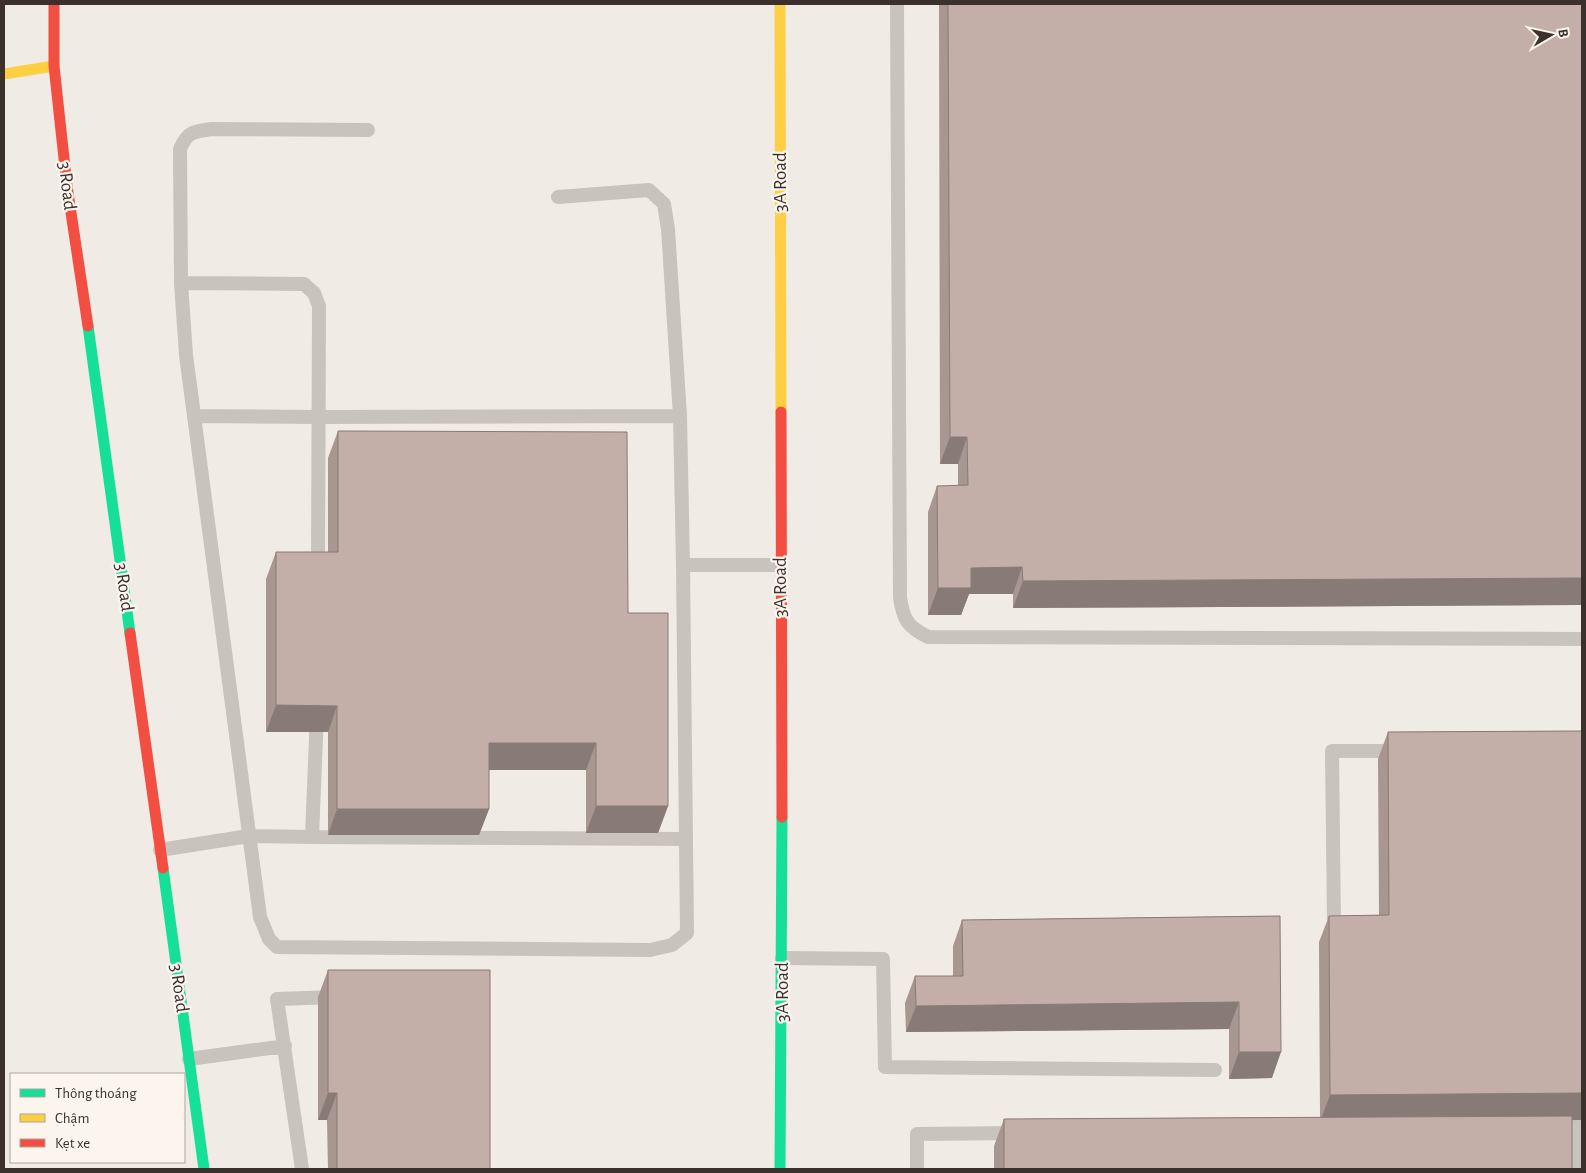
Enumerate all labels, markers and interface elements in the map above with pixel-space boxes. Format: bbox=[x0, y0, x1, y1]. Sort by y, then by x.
north arrow bbox=[1526, 10, 1576, 60]
text: B bbox=[1555, 28, 1570, 38]
street label: 3A Road bbox=[771, 152, 790, 212]
street label: 3 Road bbox=[55, 161, 79, 212]
street label: 3A Road bbox=[771, 557, 790, 617]
street label: 3 Road bbox=[111, 562, 137, 613]
street label: 3A Road bbox=[773, 962, 792, 1022]
street label: 3 Road bbox=[166, 963, 192, 1014]
legend bbox=[10, 1073, 185, 1163]
text: Thông thoáng bbox=[55, 1086, 137, 1101]
text: Chậm bbox=[55, 1111, 89, 1126]
text: Kẹt xe bbox=[55, 1136, 90, 1151]

